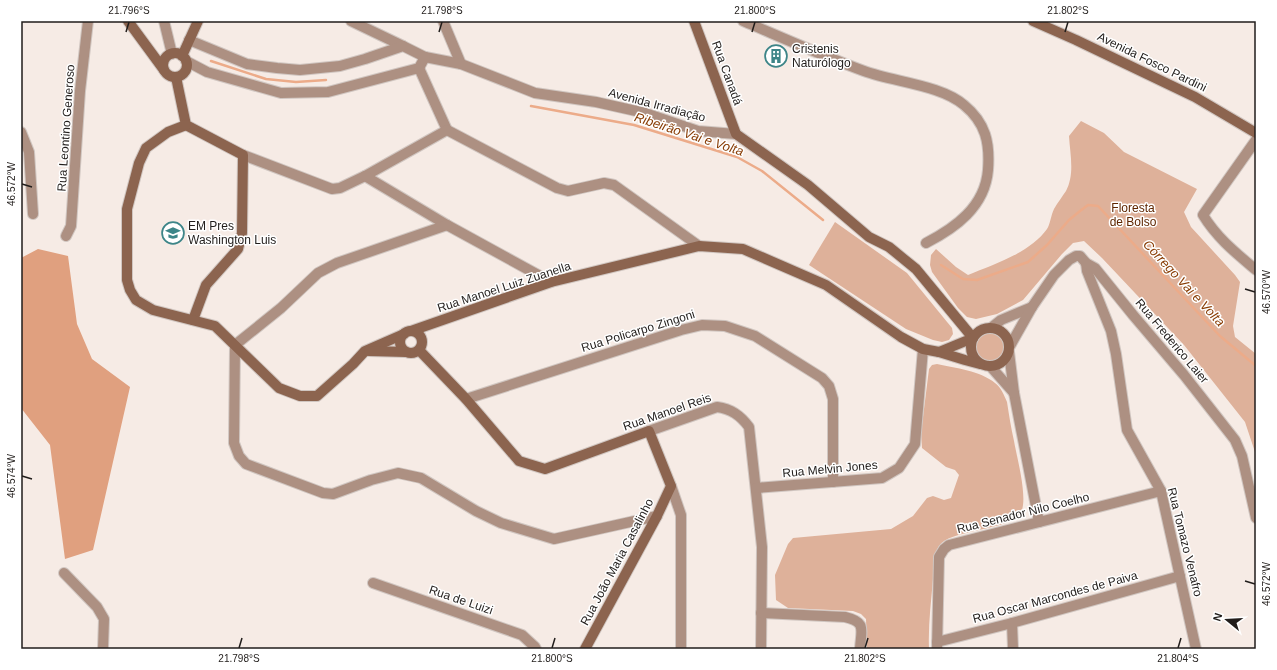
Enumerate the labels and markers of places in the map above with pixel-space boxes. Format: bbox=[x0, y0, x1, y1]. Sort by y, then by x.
place label: Cristenis Naturólogo bbox=[792, 42, 851, 70]
building icon: Cristenis Naturólogo bbox=[763, 43, 789, 69]
place label: EM Pres Washington Luis bbox=[188, 219, 276, 247]
school or university icon: EM Pres Washington Luis bbox=[160, 220, 186, 246]

